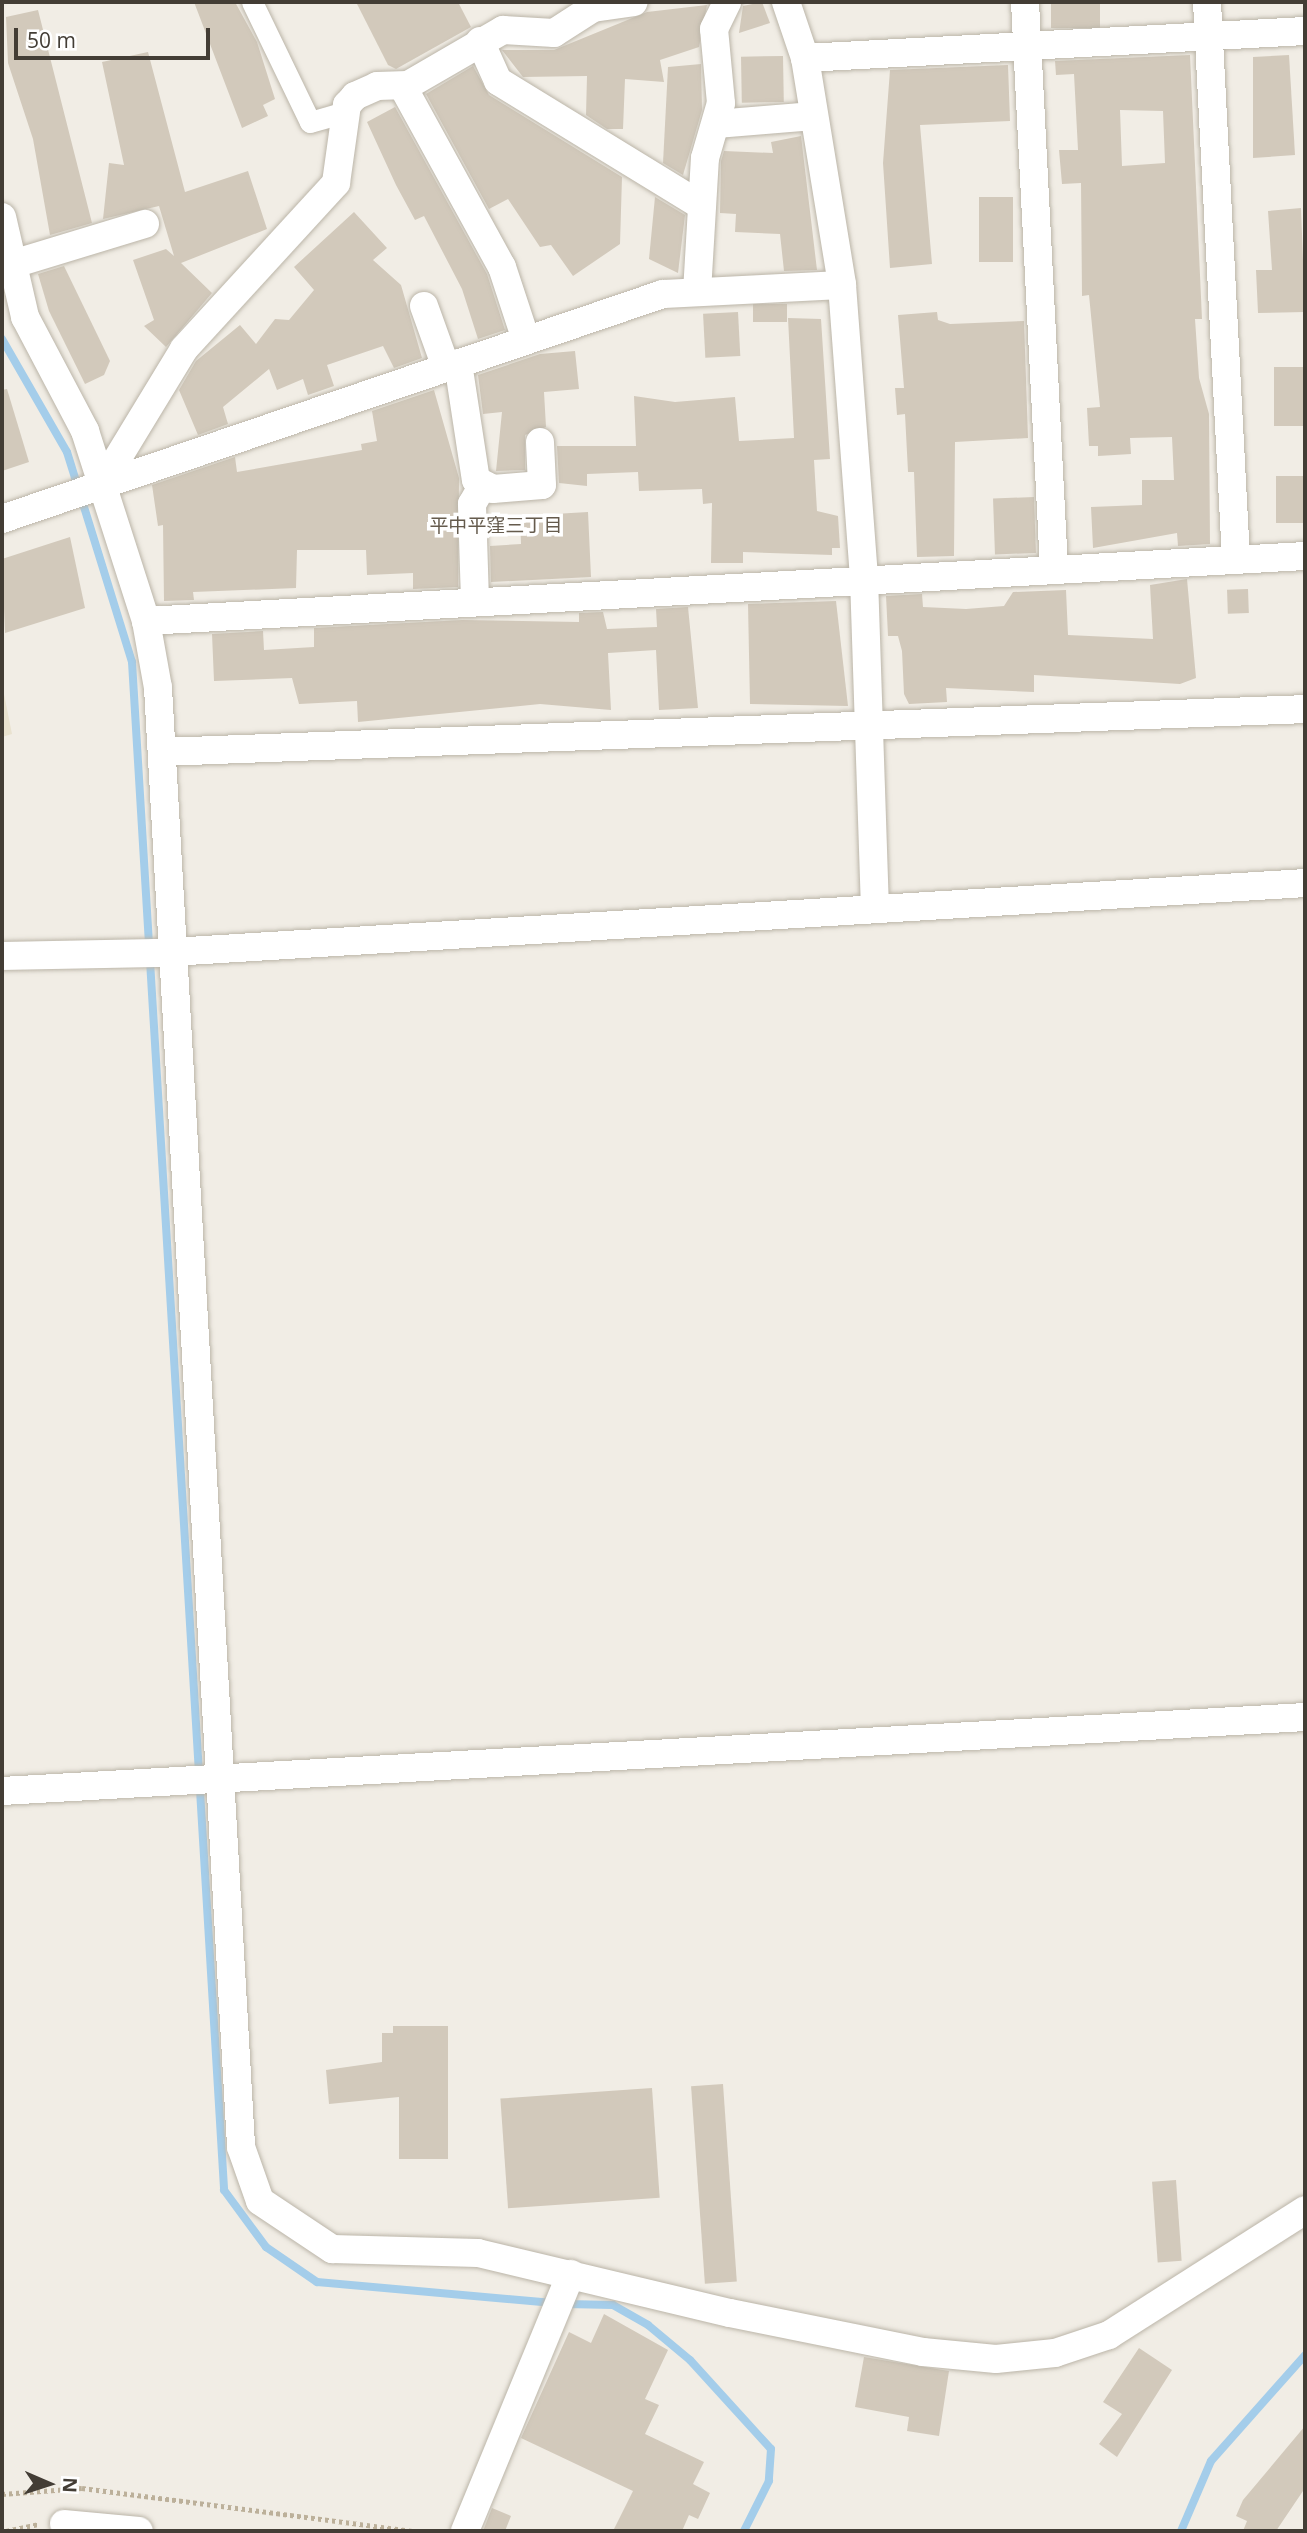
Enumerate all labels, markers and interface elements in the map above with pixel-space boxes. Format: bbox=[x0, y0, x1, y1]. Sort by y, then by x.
scale bar bbox=[18, 14, 214, 58]
text: 50 m bbox=[27, 26, 76, 54]
district label: 平中平窪三丁目 bbox=[430, 515, 562, 537]
north arrow bbox=[14, 2449, 84, 2519]
text: N bbox=[57, 2477, 83, 2493]

